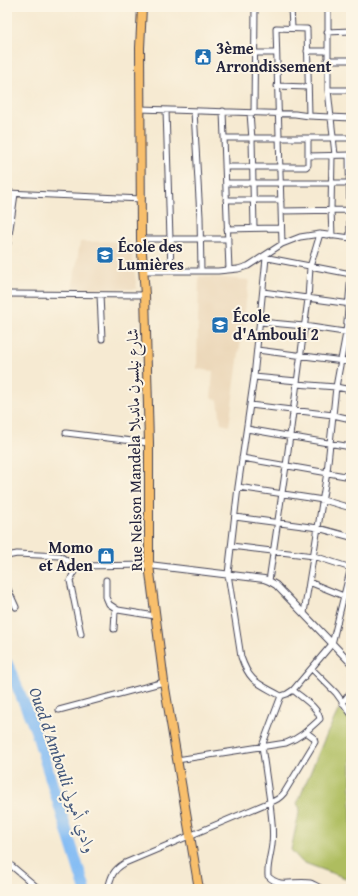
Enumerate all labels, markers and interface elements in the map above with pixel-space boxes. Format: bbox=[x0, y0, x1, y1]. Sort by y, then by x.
place label: 3ème Arrondissement bbox=[216, 36, 331, 78]
public building icon: 3ème Arrondissement bbox=[193, 47, 213, 67]
place label: École des Lumières bbox=[118, 234, 184, 276]
school or university icon: École des Lumières bbox=[95, 245, 115, 265]
place label: École d'Ambouli 2 bbox=[233, 304, 319, 346]
school or university icon: École d'Ambouli 2 bbox=[210, 315, 230, 335]
street label: Rue Nelson Mandela شارع نيلسون مانديلا bbox=[120, 328, 150, 572]
place label: Momo et Aden bbox=[39, 535, 94, 577]
shop icon: Momo et Aden bbox=[96, 546, 116, 566]
water label: Oued d'Ambouli وادي أمبولي bbox=[21, 684, 104, 857]

